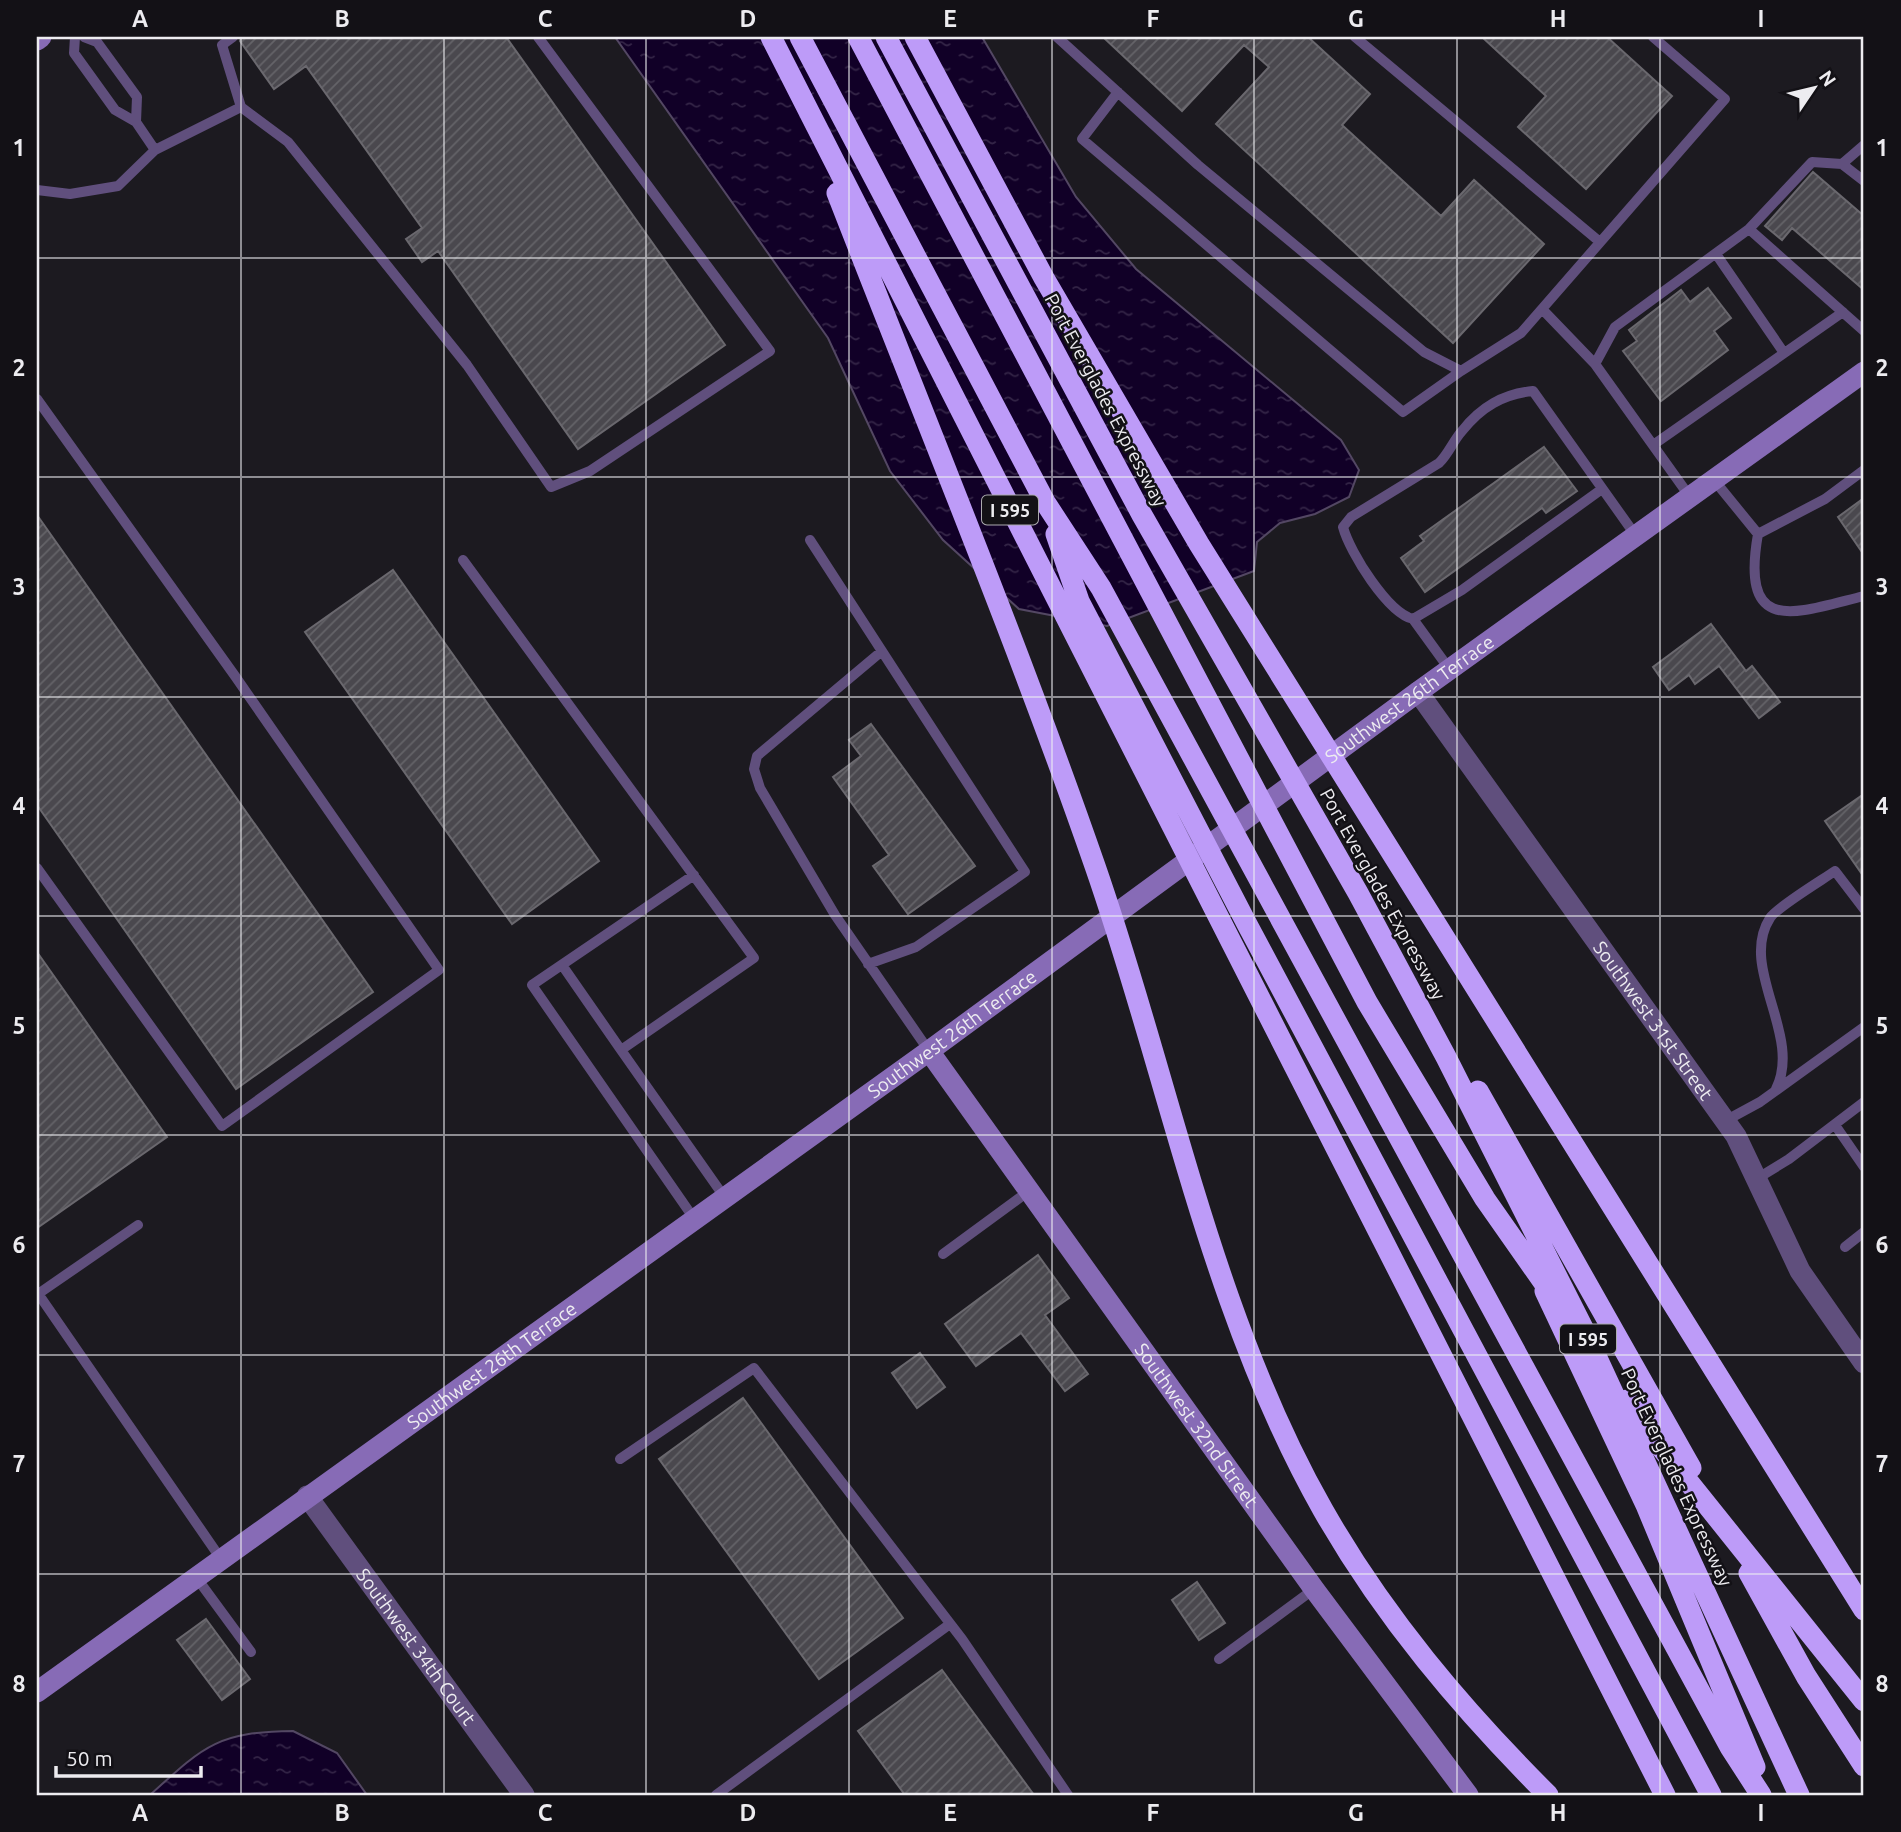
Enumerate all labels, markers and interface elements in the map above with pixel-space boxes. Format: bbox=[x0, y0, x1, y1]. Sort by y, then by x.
text: A bbox=[132, 6, 148, 31]
text: B bbox=[334, 6, 350, 31]
text: C bbox=[538, 6, 553, 31]
text: D bbox=[740, 6, 756, 31]
text: E bbox=[943, 6, 957, 31]
text: F bbox=[1147, 6, 1160, 31]
text: G bbox=[1348, 6, 1364, 31]
text: H bbox=[1550, 6, 1566, 31]
text: I bbox=[1758, 6, 1764, 31]
north arrow bbox=[1778, 52, 1848, 122]
text: N bbox=[1815, 66, 1841, 90]
text: 1 bbox=[13, 135, 25, 160]
text: 1 bbox=[1876, 135, 1888, 160]
street label: Port Everglades Expressway bbox=[1040, 290, 1172, 510]
text: 2 bbox=[13, 355, 25, 380]
text: 2 bbox=[1876, 355, 1888, 380]
road number: I 595 bbox=[982, 496, 1038, 524]
text: 3 bbox=[13, 574, 25, 599]
text: 3 bbox=[1876, 574, 1888, 599]
street label: Southwest 26th Terrace bbox=[1321, 630, 1498, 768]
street label: Port Everglades Expressway bbox=[1316, 785, 1450, 1003]
text: 4 bbox=[13, 793, 26, 818]
text: 4 bbox=[1876, 793, 1889, 818]
street label: Southwest 31st Street bbox=[1589, 937, 1718, 1105]
street label: Southwest 26th Terrace bbox=[863, 965, 1040, 1103]
text: 5 bbox=[13, 1013, 25, 1038]
text: 5 bbox=[1876, 1013, 1888, 1038]
text: 6 bbox=[13, 1232, 26, 1257]
text: 6 bbox=[1876, 1232, 1889, 1257]
street label: Southwest 26th Terrace bbox=[403, 1297, 581, 1433]
road number: I 595 bbox=[1560, 1324, 1616, 1354]
street label: Southwest 32nd Street bbox=[1131, 1339, 1263, 1512]
street label: Port Everglades Expressway bbox=[1617, 1365, 1737, 1589]
text: 7 bbox=[13, 1451, 25, 1476]
text: 7 bbox=[1876, 1451, 1888, 1476]
street label: Southwest 34th Court bbox=[352, 1564, 481, 1730]
text: 8 bbox=[13, 1671, 25, 1696]
text: 8 bbox=[1876, 1671, 1888, 1696]
scale bar bbox=[56, 1734, 201, 1778]
text: 50 m bbox=[66, 1746, 113, 1770]
text: A bbox=[132, 1800, 148, 1825]
text: B bbox=[334, 1800, 350, 1825]
text: C bbox=[538, 1800, 553, 1825]
text: D bbox=[740, 1800, 756, 1825]
text: E bbox=[943, 1800, 957, 1825]
text: F bbox=[1147, 1800, 1160, 1825]
text: G bbox=[1348, 1800, 1364, 1825]
text: H bbox=[1550, 1800, 1566, 1825]
text: I bbox=[1758, 1800, 1764, 1825]

